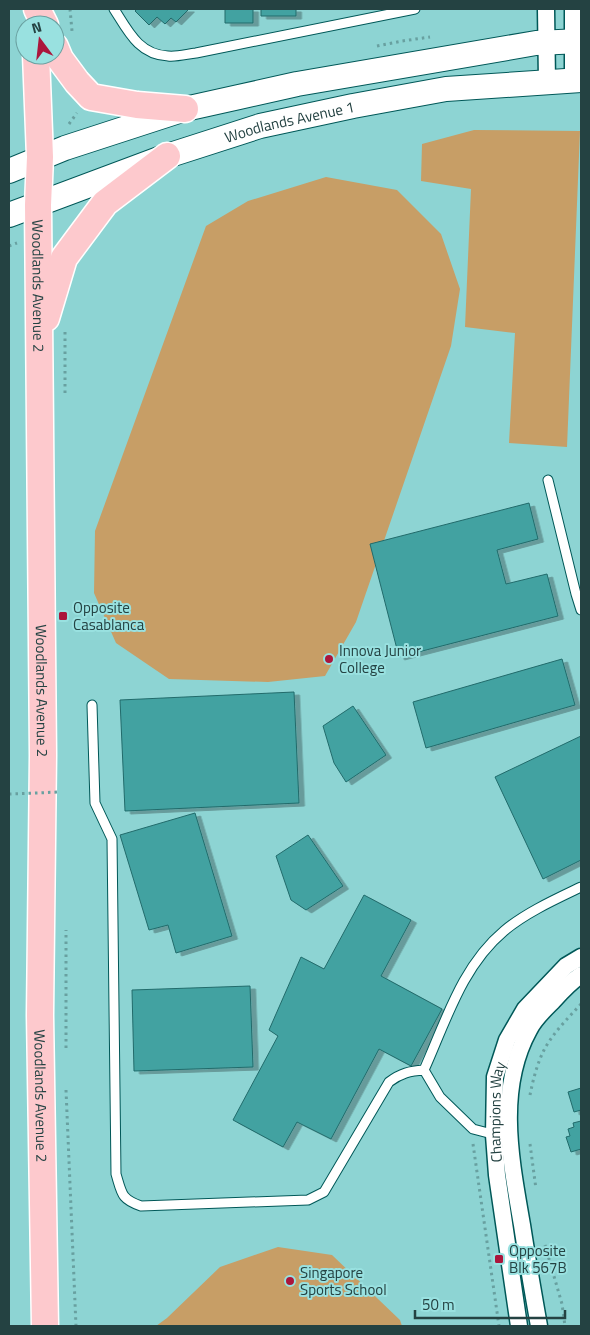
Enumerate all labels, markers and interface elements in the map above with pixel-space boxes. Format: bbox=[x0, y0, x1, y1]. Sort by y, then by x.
north arrow bbox=[15, 15, 65, 65]
text: N bbox=[29, 16, 44, 38]
street label: Woodlands Avenue 1 bbox=[222, 95, 356, 148]
street label: Woodlands Avenue 2 bbox=[27, 219, 51, 352]
place label: Opposite Casablanca bbox=[73, 596, 145, 636]
marker: Opposite Casablanca bbox=[57, 610, 69, 622]
street label: Woodlands Avenue 2 bbox=[30, 624, 55, 757]
place label: Innova Junior College bbox=[339, 639, 421, 679]
marker: Innova Junior College bbox=[323, 653, 335, 665]
street label: Woodlands Avenue 2 bbox=[29, 1029, 54, 1162]
street label: Champions Way bbox=[482, 1058, 511, 1163]
place label: Opposite Blk 567B bbox=[509, 1239, 567, 1279]
marker: Opposite Blk 567B bbox=[493, 1253, 505, 1265]
place label: Singapore Sports School bbox=[300, 1261, 387, 1301]
marker: Singapore Sports School bbox=[284, 1275, 296, 1287]
scale bar bbox=[415, 1288, 565, 1320]
text: 50 m bbox=[422, 1293, 455, 1316]

